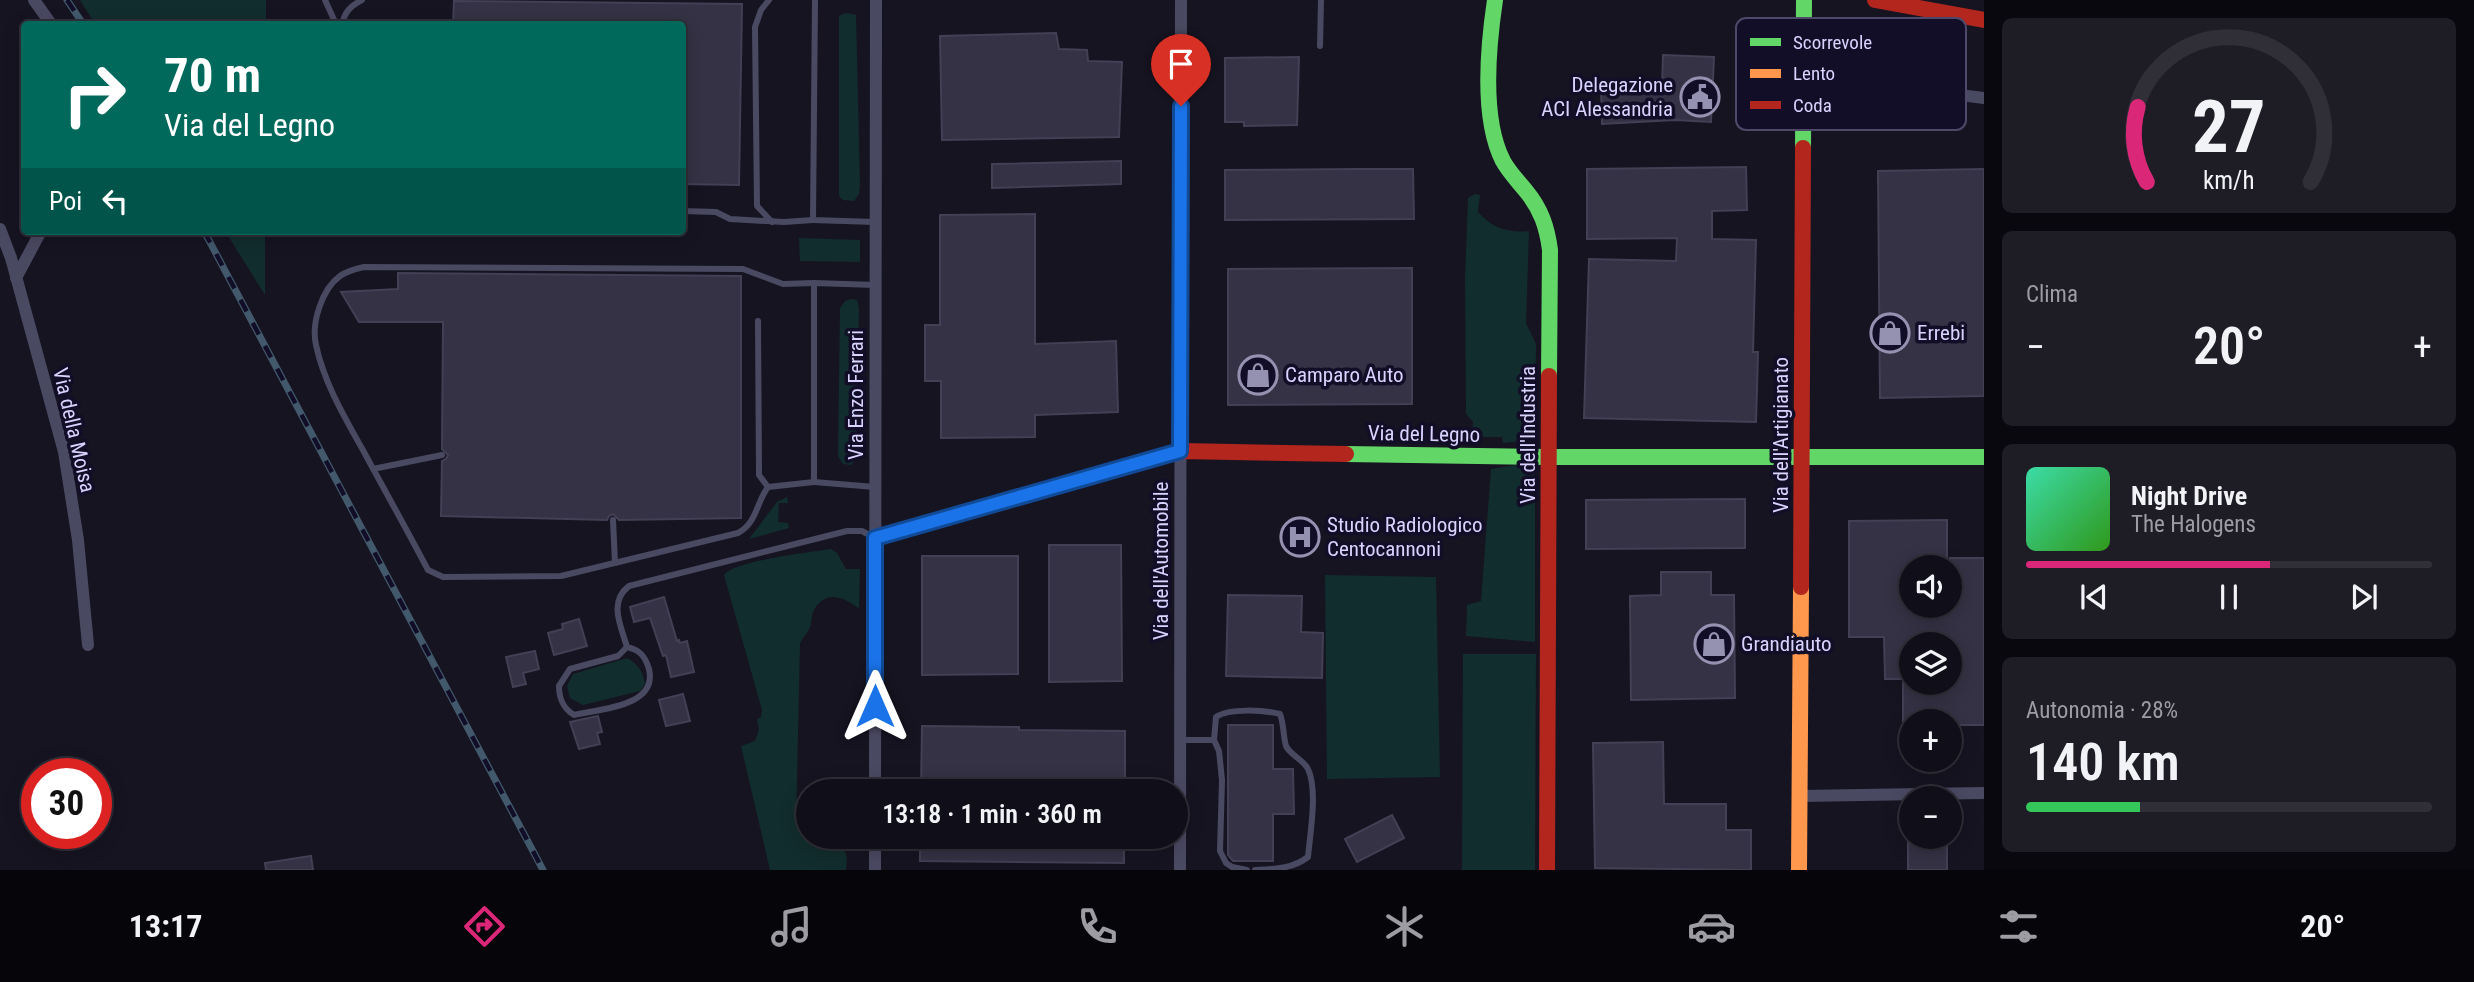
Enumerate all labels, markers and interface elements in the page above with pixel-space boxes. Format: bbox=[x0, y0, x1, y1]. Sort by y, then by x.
legend bbox=[1736, 18, 1966, 130]
text: Scorrevole bbox=[1793, 31, 1872, 54]
pin bbox=[1151, 34, 1211, 106]
icon: arrive bbox=[1162, 45, 1200, 83]
text: 70 m bbox=[164, 47, 261, 104]
icon: right bbox=[49, 49, 140, 140]
text: Lento bbox=[1793, 62, 1835, 85]
place label: Delegazione ACI Alessandria bbox=[1541, 73, 1673, 121]
public building icon: Delegazione ACI Alessandria bbox=[1679, 76, 1721, 118]
text: 27 bbox=[2192, 84, 2266, 170]
text: Coda bbox=[1793, 94, 1832, 117]
text: Via del Legno bbox=[164, 106, 335, 144]
text: km/h bbox=[2203, 165, 2255, 194]
icon: left bbox=[96, 182, 134, 220]
text: Poi bbox=[49, 186, 82, 216]
text: Clima bbox=[2026, 281, 2078, 308]
shop icon: Errebi bbox=[1869, 312, 1911, 354]
text: 20° bbox=[2193, 316, 2265, 377]
place label: Errebi bbox=[1917, 321, 1965, 345]
text: − bbox=[2026, 325, 2045, 369]
text: + bbox=[2413, 325, 2432, 369]
street label: Via Enzo Ferrari bbox=[844, 330, 868, 460]
shop icon: Camparo Auto bbox=[1237, 354, 1279, 396]
street label: Via dell'Artigianato bbox=[1769, 357, 1793, 513]
place label: Camparo Auto bbox=[1285, 363, 1403, 387]
street label: Via della Moisa bbox=[48, 365, 100, 495]
street label: Via dell'Industria bbox=[1516, 366, 1540, 504]
street label: Via del Legno bbox=[1368, 421, 1480, 447]
street label: Via dell'Automobile bbox=[1149, 481, 1173, 640]
text: Night Drive bbox=[2131, 481, 2247, 511]
text: The Halogens bbox=[2131, 511, 2256, 538]
place label: Studio Radiologico Centocannoni bbox=[1327, 513, 1483, 561]
hospital icon: Studio Radiologico Centocannoni bbox=[1279, 516, 1321, 558]
map controls bbox=[1899, 555, 1962, 849]
button: sound bbox=[1899, 555, 1962, 618]
icon: previous bbox=[2075, 578, 2113, 616]
icon: pause bbox=[2210, 578, 2248, 616]
icon: next bbox=[2345, 578, 2383, 616]
shop icon: Grandiauto bbox=[1693, 623, 1735, 665]
place label: Grandiauto bbox=[1741, 632, 1832, 656]
button: layers bbox=[1899, 632, 1962, 695]
position arrow bbox=[838, 669, 912, 743]
text: Autonomia · 28% bbox=[2026, 697, 2178, 724]
button: + bbox=[1899, 709, 1962, 772]
text: 140 km bbox=[2026, 732, 2180, 793]
speed limit sign: 30 bbox=[21, 758, 112, 849]
button: − bbox=[1899, 786, 1962, 849]
text: 13:18 · 1 min · 360 m bbox=[882, 799, 1102, 829]
icon: directions bbox=[460, 902, 509, 951]
icon: music bbox=[767, 902, 816, 951]
icon: phone bbox=[1073, 902, 1122, 951]
icon: climate bbox=[1380, 902, 1429, 951]
icon: car bbox=[1687, 902, 1736, 951]
icon: filters bbox=[1994, 902, 2043, 951]
text: 13:17 bbox=[129, 907, 202, 945]
text: 20° bbox=[2300, 907, 2345, 945]

